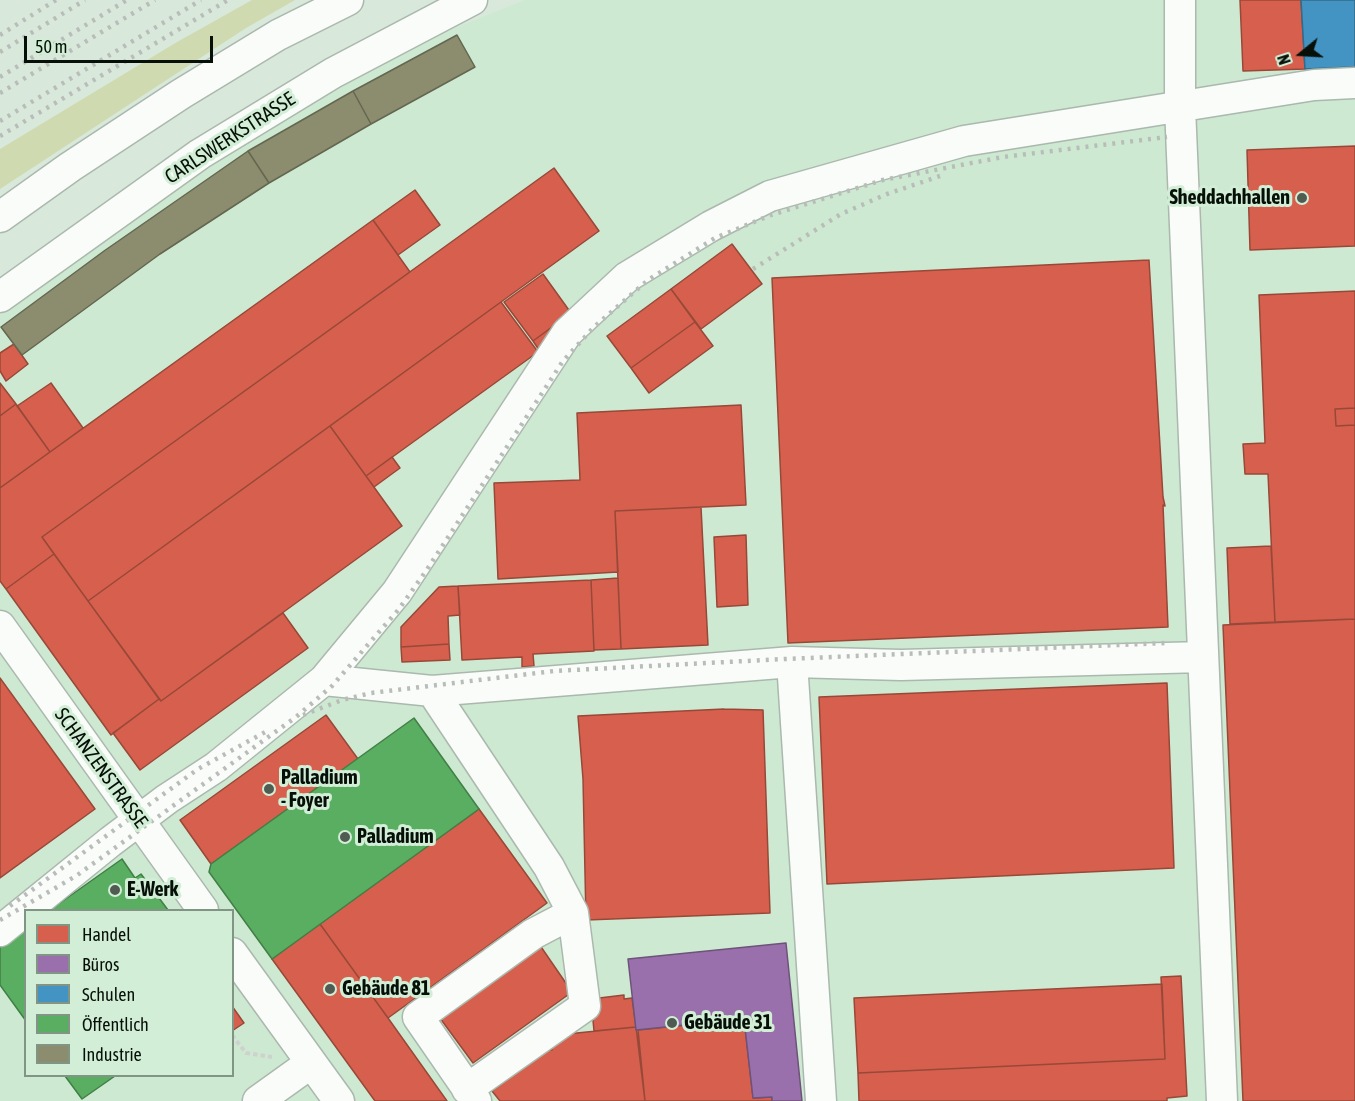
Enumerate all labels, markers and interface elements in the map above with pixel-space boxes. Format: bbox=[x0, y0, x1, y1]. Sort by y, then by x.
scale bar bbox=[27, 24, 216, 62]
north arrow bbox=[1271, 24, 1331, 84]
text: 50 m bbox=[35, 36, 67, 57]
text: N bbox=[1274, 52, 1294, 67]
street label: CARLSWERKSTRASSE bbox=[161, 87, 299, 189]
place label: Sheddachhallen bbox=[1169, 186, 1290, 210]
marker: Sheddachhallen bbox=[1295, 191, 1309, 205]
street label: SCHANZENSTRASSE bbox=[49, 703, 153, 833]
place label: Palladium - Foyer bbox=[281, 766, 358, 813]
marker: Palladium - Foyer bbox=[262, 782, 276, 796]
place label: Palladium bbox=[357, 825, 434, 849]
marker: Palladium bbox=[338, 830, 352, 844]
place label: E-Werk bbox=[127, 878, 178, 902]
marker: E-Werk bbox=[108, 883, 122, 897]
legend bbox=[24, 909, 234, 1077]
text: Handel bbox=[82, 924, 131, 945]
text: Büros bbox=[82, 954, 119, 975]
place label: Gebäude 81 bbox=[342, 977, 430, 1001]
marker: Gebäude 81 bbox=[323, 982, 337, 996]
text: Schulen bbox=[82, 984, 135, 1005]
place label: Gebäude 31 bbox=[684, 1011, 772, 1035]
text: Öffentlich bbox=[82, 1014, 149, 1035]
marker: Gebäude 31 bbox=[665, 1016, 679, 1030]
text: Industrie bbox=[82, 1044, 142, 1065]

